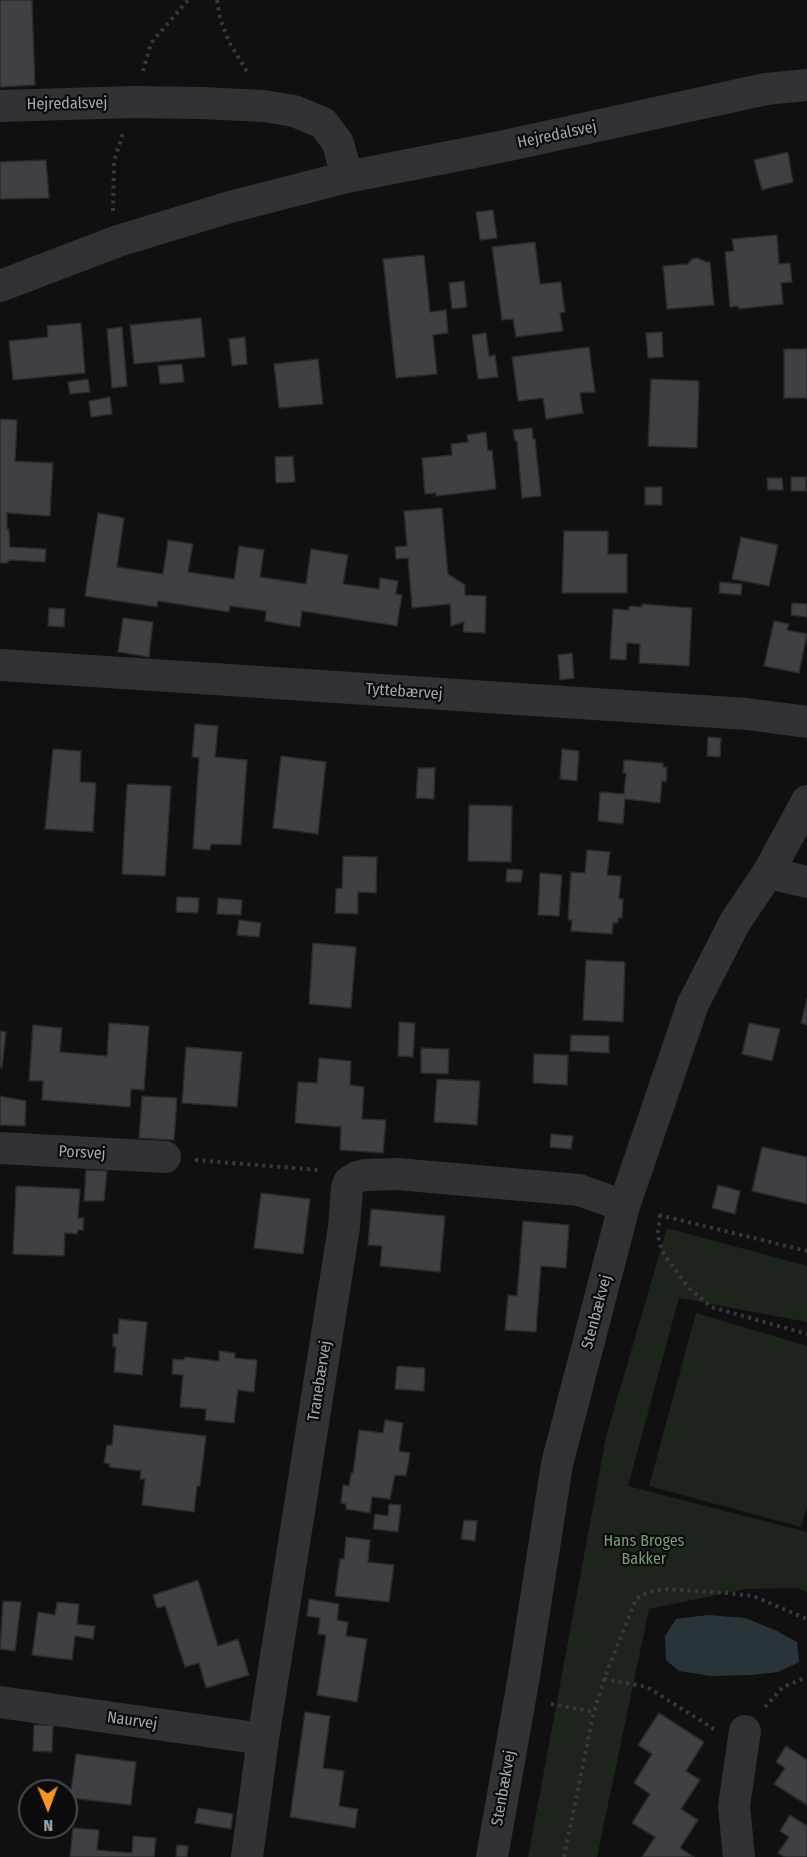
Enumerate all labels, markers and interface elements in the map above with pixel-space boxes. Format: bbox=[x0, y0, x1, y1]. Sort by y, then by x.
street label: Hejredalsvej bbox=[26, 94, 108, 114]
street label: Hejredalsvej bbox=[516, 117, 598, 153]
street label: Tyttebærvej bbox=[365, 680, 443, 704]
street label: Porsvej bbox=[58, 1142, 106, 1164]
street label: Stenbækvej bbox=[578, 1273, 616, 1351]
street label: Tranebærvej bbox=[304, 1339, 336, 1423]
park label: Hans Broges Bakker bbox=[604, 1532, 684, 1570]
street label: Naurvej bbox=[106, 1708, 158, 1734]
street label: Stenbækvej bbox=[488, 1749, 520, 1827]
north arrow bbox=[18, 1779, 78, 1839]
text: N bbox=[43, 1816, 53, 1835]

